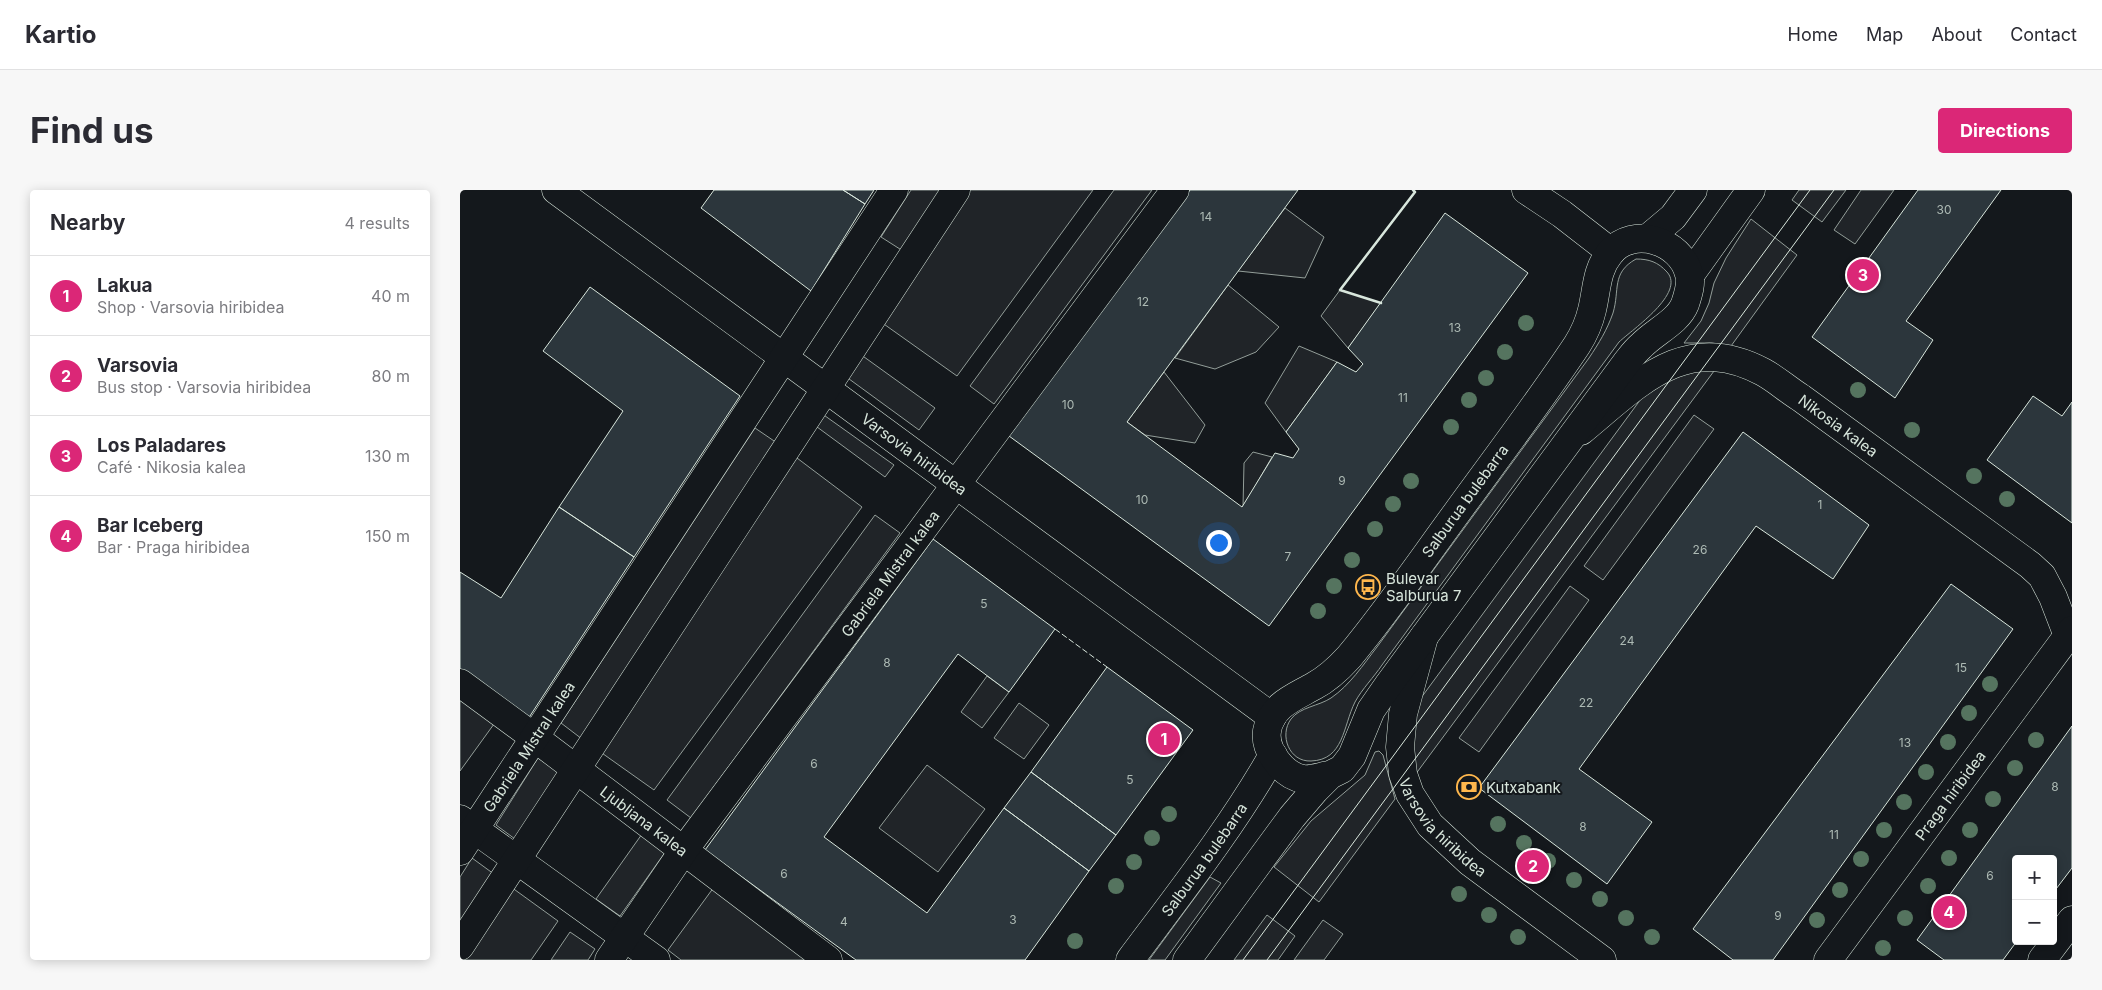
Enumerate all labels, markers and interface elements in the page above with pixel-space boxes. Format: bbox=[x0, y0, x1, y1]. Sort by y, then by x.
text: Kartio bbox=[25, 20, 96, 49]
text: Home bbox=[1788, 24, 1838, 45]
text: Map bbox=[1866, 24, 1903, 45]
text: About bbox=[1931, 24, 1982, 45]
text: Contact bbox=[2010, 24, 2077, 45]
button: Directions bbox=[1938, 108, 2072, 153]
text: Find us bbox=[30, 109, 154, 151]
house number: 30 bbox=[1937, 202, 1951, 217]
house number: 14 bbox=[1200, 209, 1213, 224]
text: Nearby bbox=[50, 210, 125, 235]
text: 4 results bbox=[345, 213, 410, 233]
pin: 3 bbox=[1847, 256, 1879, 294]
text: Lakua bbox=[97, 274, 153, 297]
text: 1 bbox=[63, 286, 69, 306]
text: 40 m bbox=[371, 286, 410, 306]
house number: 12 bbox=[1137, 294, 1149, 309]
text: Shop · Varsovia hiribidea bbox=[97, 297, 284, 317]
house number: 13 bbox=[1449, 320, 1461, 335]
text: Varsovia bbox=[97, 354, 178, 377]
text: 2 bbox=[61, 366, 71, 386]
text: 80 m bbox=[371, 366, 410, 386]
text: Bus stop · Varsovia hiribidea bbox=[97, 377, 311, 397]
house number: 11 bbox=[1398, 390, 1408, 405]
street label: Nikosia kalea bbox=[1795, 390, 1882, 461]
house number: 10 bbox=[1062, 397, 1074, 412]
street label: Varsovia hiribidea bbox=[858, 409, 971, 499]
text: Los Paladares bbox=[97, 434, 226, 457]
street label: Salburua bulebarra bbox=[1418, 441, 1512, 561]
text: 3 bbox=[61, 446, 71, 466]
text: 130 m bbox=[365, 446, 410, 466]
text: Café · Nikosia kalea bbox=[97, 457, 246, 477]
house number: 9 bbox=[1338, 473, 1346, 488]
house number: 10 bbox=[1136, 492, 1148, 507]
house number: 1 bbox=[1818, 497, 1822, 512]
street label: Gabriela Mistral kalea bbox=[837, 506, 943, 640]
text: Bar Iceberg bbox=[97, 514, 203, 537]
text: 4 bbox=[61, 526, 71, 546]
text: 150 m bbox=[365, 526, 410, 546]
your location bbox=[1206, 530, 1232, 556]
text: Bar · Praga hiribidea bbox=[97, 537, 250, 557]
house number: 26 bbox=[1693, 542, 1707, 557]
house number: 7 bbox=[1285, 549, 1292, 564]
place label: Bulevar Salburua 7 bbox=[1386, 569, 1461, 605]
bus stop icon: Bulevar Salburua 7 bbox=[1355, 574, 1381, 600]
house number: 5 bbox=[980, 596, 988, 611]
house number: 24 bbox=[1620, 633, 1635, 648]
house number: 8 bbox=[883, 655, 891, 670]
house number: 15 bbox=[1955, 660, 1967, 675]
street label: Gabriela Mistral kalea bbox=[479, 677, 579, 816]
house number: 22 bbox=[1579, 695, 1593, 710]
pin: 1 bbox=[1148, 720, 1180, 758]
house number: 13 bbox=[1899, 735, 1911, 750]
street label: Praga hiribidea bbox=[1910, 747, 1989, 844]
house number: 6 bbox=[810, 756, 818, 771]
house number: 5 bbox=[1126, 772, 1134, 787]
bank icon: Kutxabank bbox=[1456, 774, 1482, 800]
street label: Varsovia hiribidea bbox=[1396, 775, 1491, 881]
place label: Kutxabank bbox=[1486, 778, 1562, 797]
house number: 8 bbox=[2051, 779, 2059, 794]
street label: Ljubljana kalea bbox=[597, 781, 692, 860]
street label: Salburua bulebarra bbox=[1157, 799, 1251, 920]
house number: 8 bbox=[1579, 819, 1587, 834]
house number: 11 bbox=[1829, 827, 1839, 842]
pin: 2 bbox=[1517, 847, 1549, 885]
map controls bbox=[2012, 855, 2057, 945]
button: + bbox=[2012, 855, 2057, 900]
house number: 6 bbox=[780, 866, 788, 881]
house number: 6 bbox=[1986, 868, 1994, 883]
pin: 4 bbox=[1933, 893, 1965, 931]
button: − bbox=[2012, 900, 2057, 945]
house number: 9 bbox=[1774, 908, 1782, 923]
house number: 3 bbox=[1009, 912, 1017, 927]
house number: 4 bbox=[840, 914, 848, 929]

